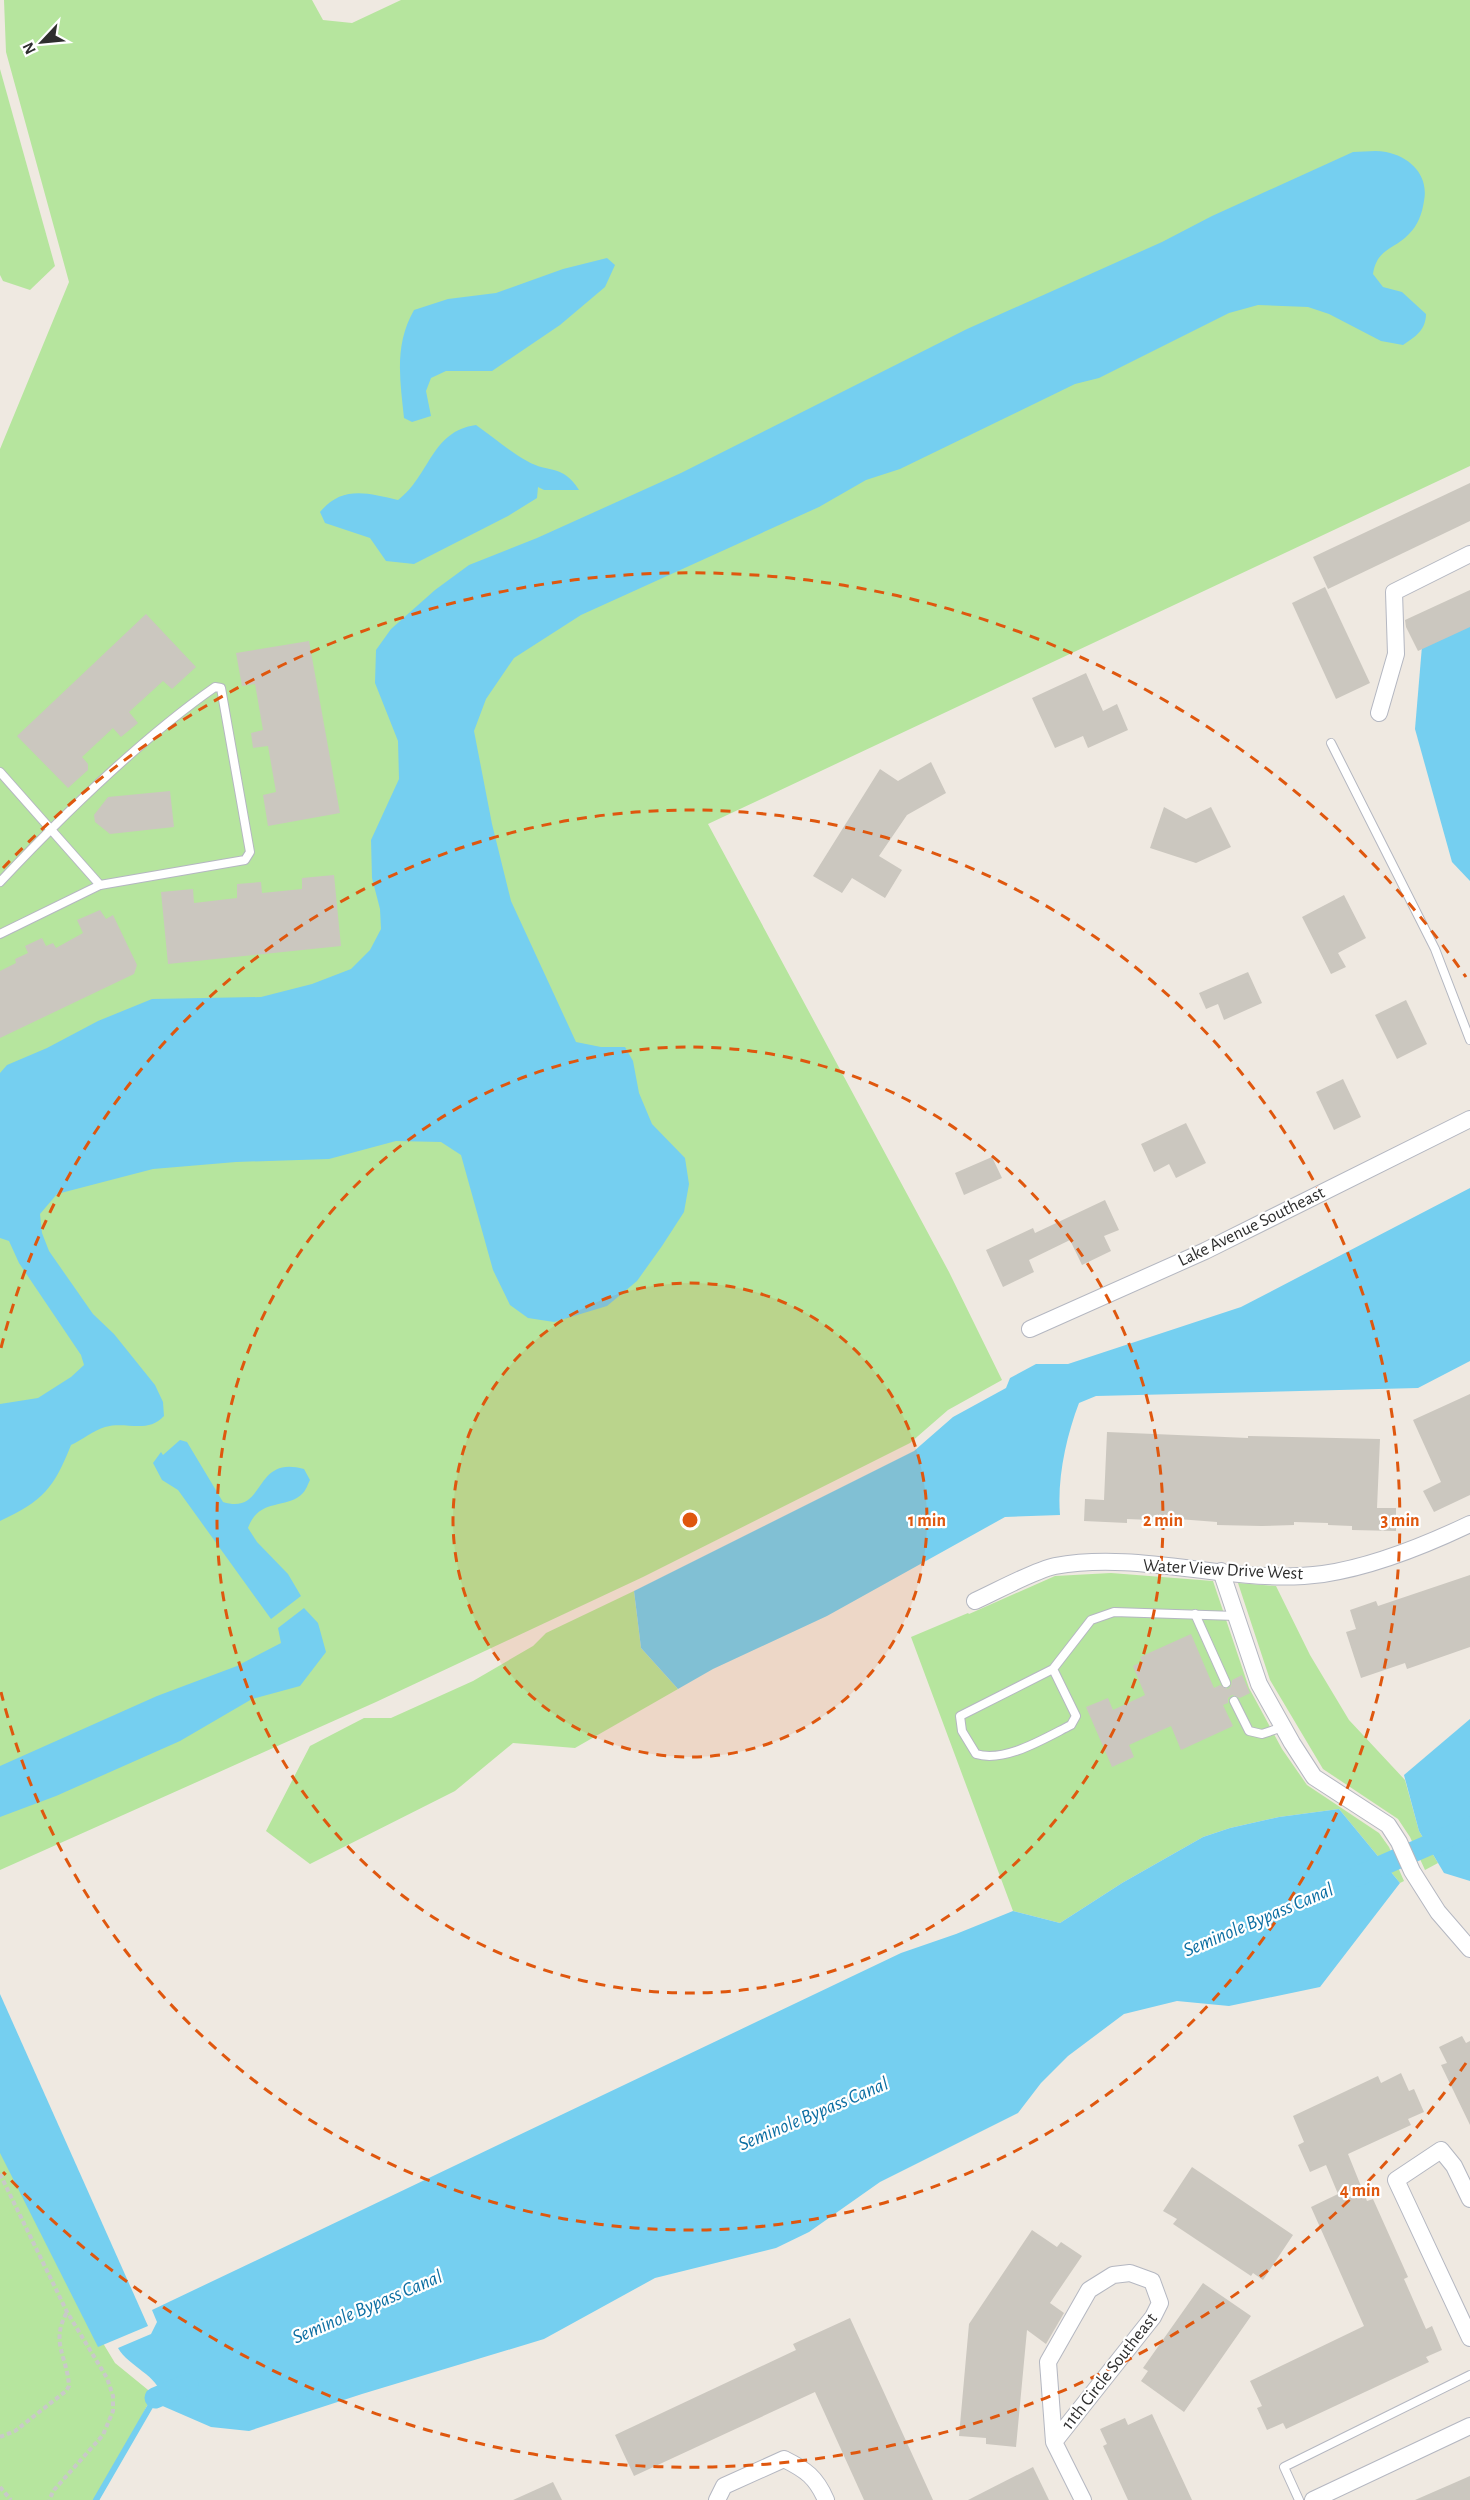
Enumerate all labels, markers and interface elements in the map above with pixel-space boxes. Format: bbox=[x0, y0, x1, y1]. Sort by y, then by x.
north arrow bbox=[12, 12, 72, 72]
text: N bbox=[20, 40, 39, 57]
street label: Lake Avenue Southeast bbox=[1175, 1183, 1328, 1270]
centre of rings bbox=[680, 1510, 700, 1530]
text: 1 min bbox=[908, 1512, 946, 1530]
text: 2 min bbox=[1143, 1512, 1183, 1530]
text: 3 min bbox=[1380, 1512, 1420, 1530]
street label: Water View Drive West bbox=[1142, 1557, 1304, 1583]
water label: Seminole Bypass Canal bbox=[1180, 1879, 1336, 1961]
water label: Seminole Bypass Canal bbox=[735, 2073, 891, 2155]
text: 4 min bbox=[1340, 2182, 1380, 2200]
water label: Seminole Bypass Canal bbox=[289, 2266, 445, 2348]
street label: 11th Circle Southeast bbox=[1059, 2310, 1161, 2433]

